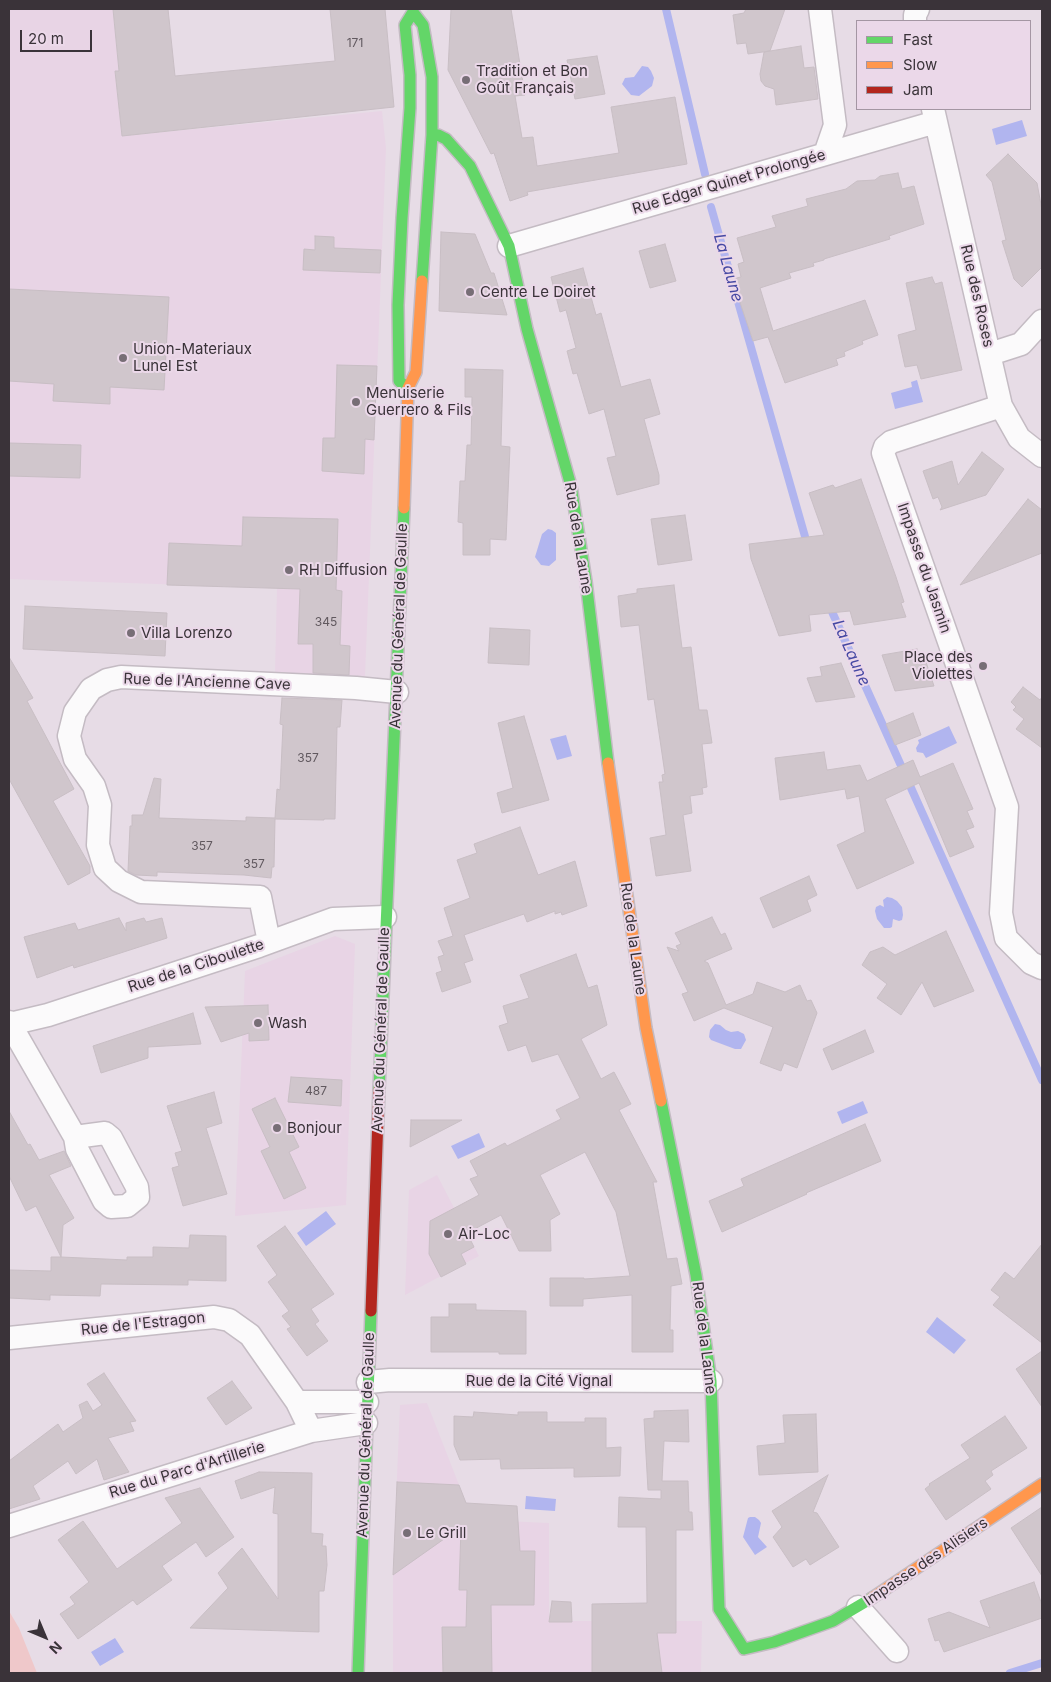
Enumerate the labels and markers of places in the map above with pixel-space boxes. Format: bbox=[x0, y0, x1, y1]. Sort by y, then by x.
place label: Tradition et Bon Goût Français bbox=[476, 62, 588, 97]
marker: Tradition et Bon Goût Français bbox=[460, 74, 472, 86]
place label: Centre Le Doiret bbox=[480, 283, 596, 301]
marker: Centre Le Doiret bbox=[464, 286, 476, 298]
place label: Union-Materiaux Lunel Est bbox=[133, 340, 252, 375]
marker: Union-Materiaux Lunel Est bbox=[117, 352, 129, 364]
place label: Menuiserie Guerrero & Fils bbox=[366, 384, 471, 419]
marker: Menuiserie Guerrero & Fils bbox=[350, 396, 362, 408]
place label: RH Diffusion bbox=[299, 561, 387, 579]
marker: RH Diffusion bbox=[283, 564, 295, 576]
place label: Villa Lorenzo bbox=[141, 624, 232, 642]
marker: Villa Lorenzo bbox=[125, 627, 137, 639]
place label: Place des Violettes bbox=[904, 648, 973, 683]
marker: Place des Violettes bbox=[977, 660, 989, 672]
place label: Wash bbox=[268, 1014, 307, 1032]
marker: Wash bbox=[252, 1017, 264, 1029]
place label: Bonjour bbox=[287, 1119, 342, 1137]
marker: Bonjour bbox=[271, 1122, 283, 1134]
place label: Air-Loc bbox=[458, 1225, 510, 1243]
marker: Air-Loc bbox=[442, 1228, 454, 1240]
place label: Le Grill bbox=[417, 1524, 466, 1542]
marker: Le Grill bbox=[401, 1527, 413, 1539]

